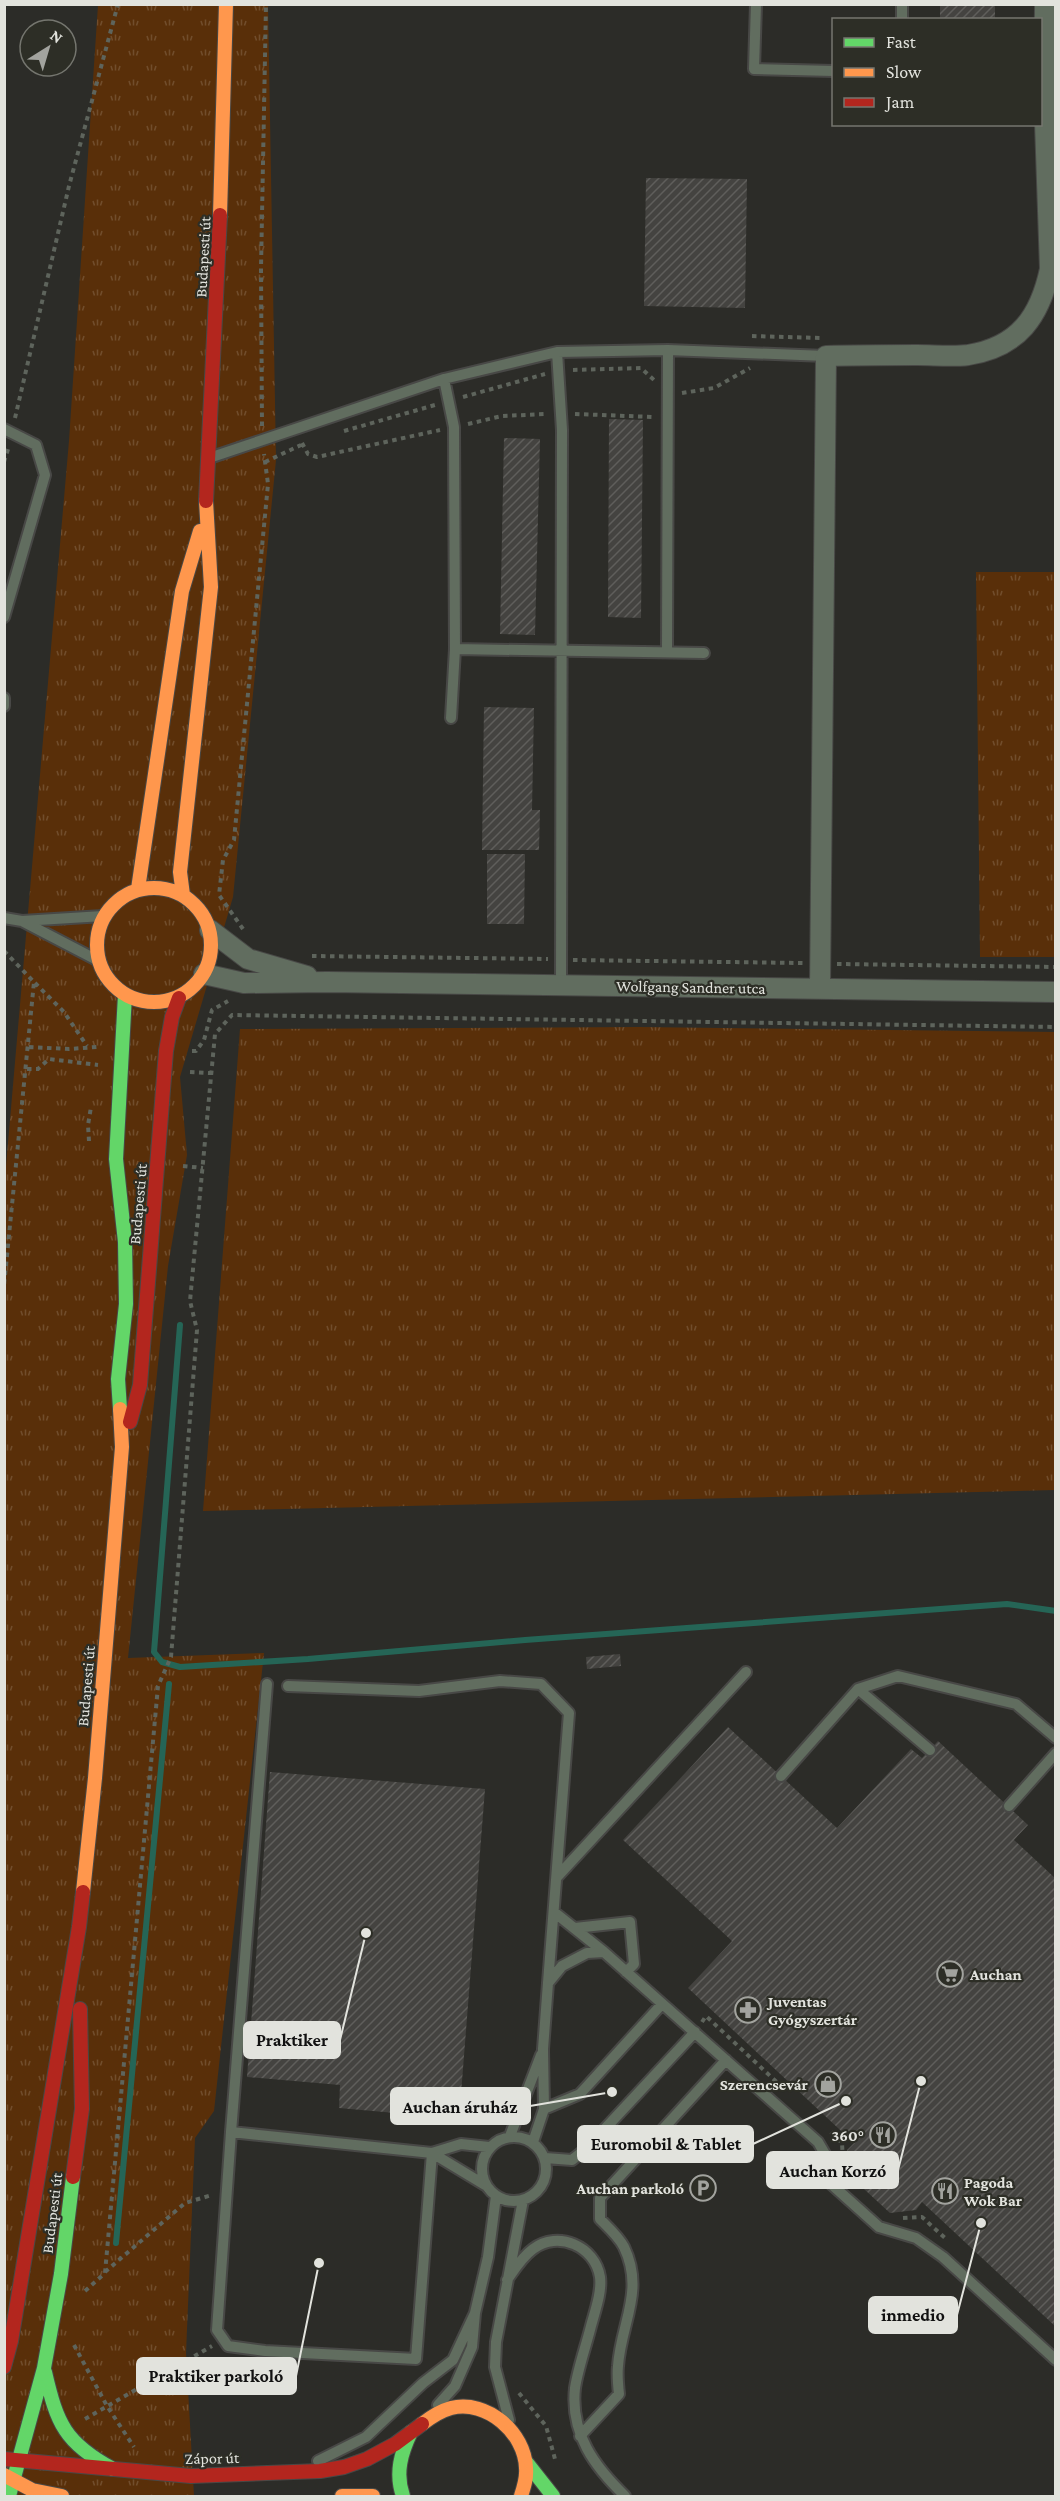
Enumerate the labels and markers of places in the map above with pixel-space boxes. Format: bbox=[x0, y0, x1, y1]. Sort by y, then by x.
supermarket icon: Auchan bbox=[935, 1959, 965, 1989]
place label: Auchan bbox=[969, 1966, 1022, 1983]
place label: Juventas Gyógyszertár bbox=[766, 1993, 858, 2028]
pharmacy icon: Juventas Gyógyszertár bbox=[733, 1995, 763, 2025]
callout: Praktiker bbox=[244, 2022, 340, 2058]
shop icon: Szerencsevár bbox=[813, 2069, 843, 2099]
place label: Szerencsevár bbox=[720, 2076, 809, 2093]
callout: Auchan áruház bbox=[391, 2088, 530, 2124]
restaurant icon: 360° bbox=[868, 2120, 898, 2150]
callout: Euromobil & Tablet bbox=[578, 2126, 753, 2162]
place label: 360° bbox=[832, 2127, 864, 2144]
callout: Auchan Korzó bbox=[767, 2152, 898, 2188]
parking icon: Auchan parkoló bbox=[688, 2173, 718, 2203]
place label: Pagoda Wok Bar bbox=[963, 2174, 1023, 2209]
restaurant icon: Pagoda Wok Bar bbox=[930, 2176, 960, 2206]
place label: Auchan parkoló bbox=[576, 2180, 684, 2197]
callout: inmedio bbox=[869, 2297, 957, 2333]
callout: Praktiker parkoló bbox=[137, 2358, 296, 2394]

